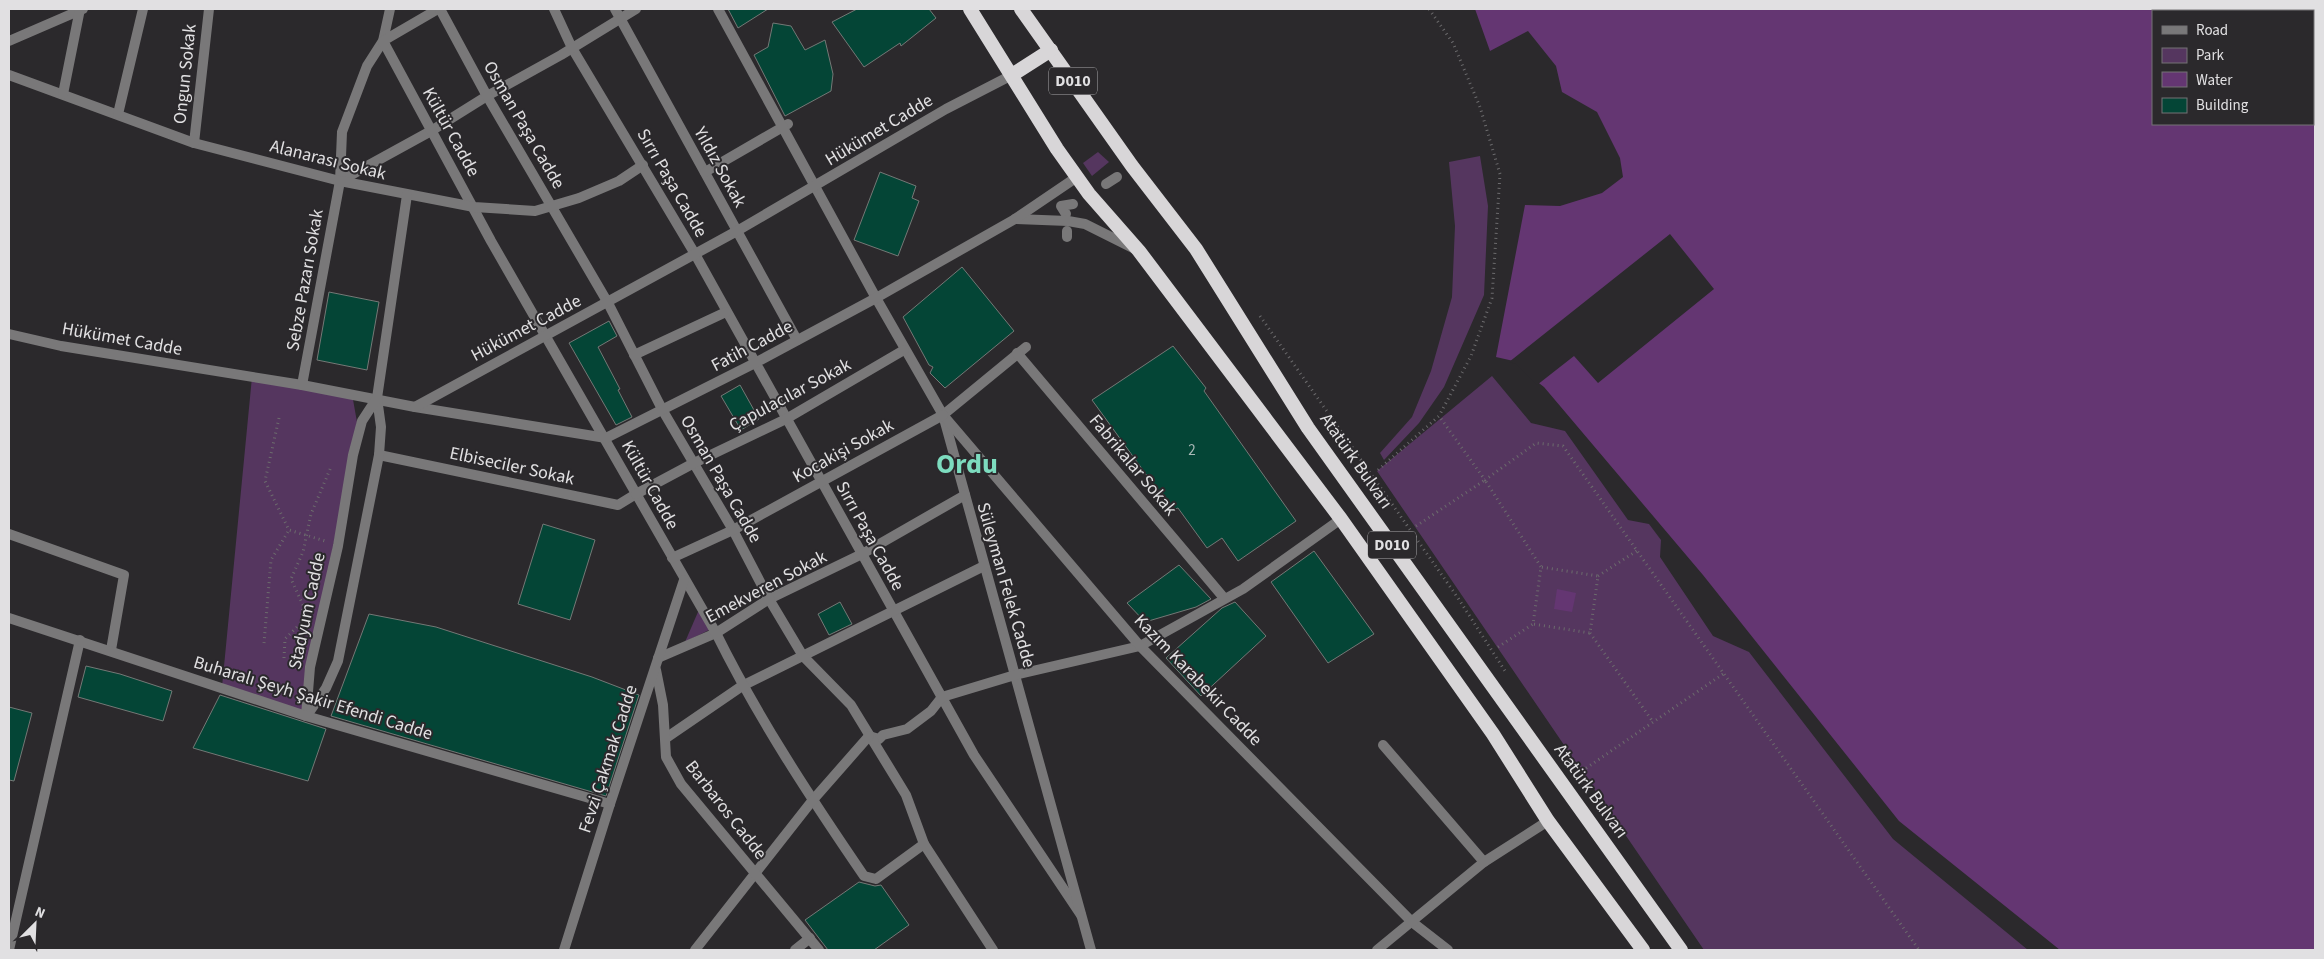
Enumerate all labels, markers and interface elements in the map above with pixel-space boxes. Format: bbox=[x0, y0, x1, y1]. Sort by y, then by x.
legend bbox=[2152, 10, 2314, 125]
text: Road bbox=[2196, 20, 2228, 41]
street label: Ongun Sokak bbox=[167, 23, 203, 125]
text: Park bbox=[2196, 45, 2225, 66]
street label: Osman Paşa Cadde bbox=[477, 56, 571, 194]
road number: D010 bbox=[1049, 68, 1097, 94]
text: Water bbox=[2196, 70, 2233, 91]
street label: Kültür Cadde bbox=[416, 83, 486, 181]
street label: Hükümet Cadde bbox=[820, 88, 938, 172]
text: Building bbox=[2196, 95, 2249, 116]
street label: Yıldız Sokak bbox=[687, 121, 752, 212]
street label: Sırrı Paşa Cadde bbox=[631, 124, 713, 242]
street label: Alanarası Sokak bbox=[267, 133, 389, 187]
street label: Sebze Pazarı Sokak bbox=[280, 207, 330, 353]
street label: Hükümet Cadde bbox=[466, 288, 586, 368]
street label: Fatih Cadde bbox=[707, 314, 797, 378]
street label: Hükümet Cadde bbox=[60, 316, 184, 362]
street label: Çapulacılar Sokak bbox=[725, 352, 856, 438]
street label: Atatürk Bulvarı bbox=[1314, 408, 1398, 514]
street label: Fabrikalar Sokak bbox=[1083, 409, 1183, 521]
street label: Osman Paşa Cadde bbox=[674, 410, 768, 548]
street label: Kocakişi Sokak bbox=[788, 413, 898, 489]
street label: Kültür Cadde bbox=[615, 436, 685, 534]
house number: 2 bbox=[1188, 440, 1196, 461]
street label: Elbiseciler Sokak bbox=[447, 441, 577, 491]
district label: Ordu bbox=[936, 444, 998, 484]
street label: Sırrı Paşa Cadde bbox=[830, 477, 910, 595]
street label: Süleyman Felek Cadde bbox=[970, 499, 1042, 671]
road number: D010 bbox=[1368, 532, 1416, 558]
street label: Emekveren Sokak bbox=[701, 544, 831, 630]
street label: Stadyum Cadde bbox=[282, 550, 332, 672]
street label: Kazım Karabekir Cadde bbox=[1128, 608, 1268, 752]
street label: Buharalı Şeyh Şakir Efendi Cadde bbox=[190, 650, 436, 746]
street label: Fevzi Çakmak Cadde bbox=[572, 682, 644, 836]
street label: Atatürk Bulvarı bbox=[1548, 739, 1634, 843]
street label: Barbaros Cadde bbox=[679, 755, 773, 865]
north arrow bbox=[10, 899, 60, 949]
text: N bbox=[32, 902, 48, 924]

